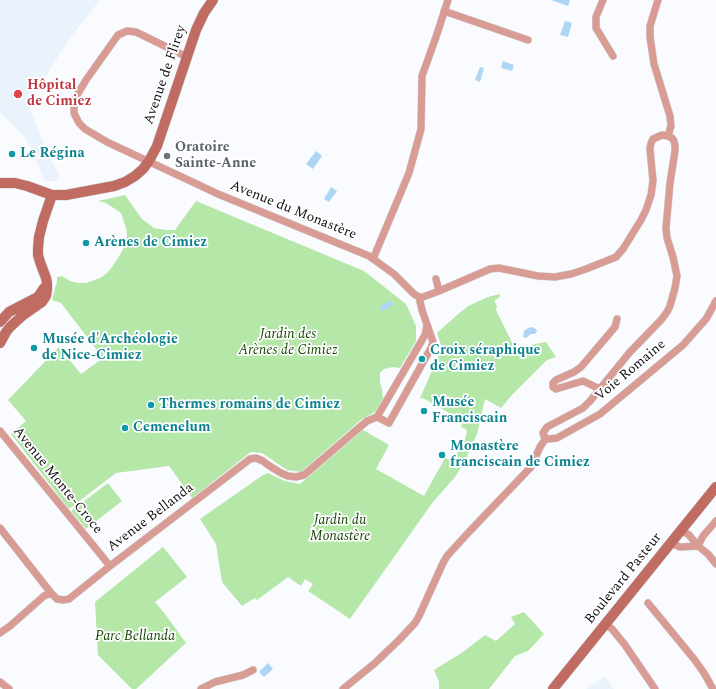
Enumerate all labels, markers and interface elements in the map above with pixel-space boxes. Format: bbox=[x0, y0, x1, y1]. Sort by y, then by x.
street label: Avenue de Flirey bbox=[141, 23, 191, 127]
place label: Hôpital de Cimiez bbox=[27, 78, 91, 110]
marker: Hôpital de Cimiez bbox=[12, 88, 24, 100]
place label: Oratoire Sainte-Anne bbox=[175, 140, 256, 172]
place label: Le Régina bbox=[20, 146, 85, 162]
marker: Le Régina bbox=[7, 149, 17, 159]
marker: Oratoire Sainte-Anne bbox=[162, 151, 172, 161]
street label: Avenue du Monastère bbox=[227, 178, 359, 244]
place label: Arènes de Cimiez bbox=[94, 235, 207, 251]
marker: Arènes de Cimiez bbox=[81, 238, 91, 248]
park label: Jardin des Arènes de Cimiez bbox=[238, 327, 338, 360]
place label: Musée d'Archéologie de Nice-Cimiez bbox=[42, 332, 178, 364]
street label: Voie Romaine bbox=[592, 337, 670, 405]
marker: Musée d'Archéologie de Nice-Cimiez bbox=[29, 343, 39, 353]
place label: Croix séraphique de Cimiez bbox=[430, 343, 540, 376]
marker: Croix séraphique de Cimiez bbox=[417, 354, 427, 364]
place label: Musée Franciscain bbox=[432, 395, 507, 428]
place label: Thermes romains de Cimiez bbox=[159, 397, 340, 413]
marker: Thermes romains de Cimiez bbox=[146, 400, 156, 410]
marker: Musée Franciscain bbox=[419, 406, 429, 416]
place label: Cemenelum bbox=[133, 420, 210, 436]
marker: Cemenelum bbox=[120, 423, 130, 433]
street label: Avenue Monte-Croce bbox=[9, 424, 105, 538]
place label: Monastère franciscain de Cimiez bbox=[450, 439, 590, 472]
marker: Monastère franciscain de Cimiez bbox=[437, 450, 447, 460]
street label: Avenue Bellanda bbox=[105, 480, 197, 556]
park label: Jardin du Monastère bbox=[310, 513, 370, 546]
street label: Boulevard Pasteur bbox=[582, 530, 666, 628]
park label: Parc Bellanda bbox=[95, 629, 175, 645]

